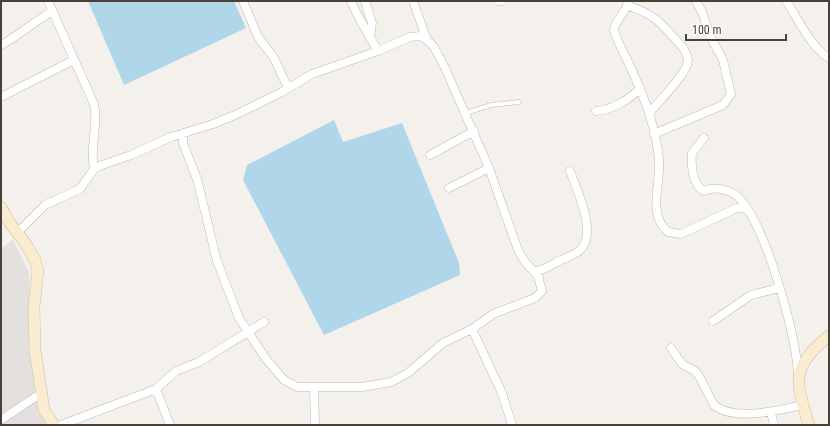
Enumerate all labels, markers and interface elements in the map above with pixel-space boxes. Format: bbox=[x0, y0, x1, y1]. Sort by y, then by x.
scale bar bbox=[686, 16, 786, 42]
text: 100 m bbox=[692, 23, 722, 37]

